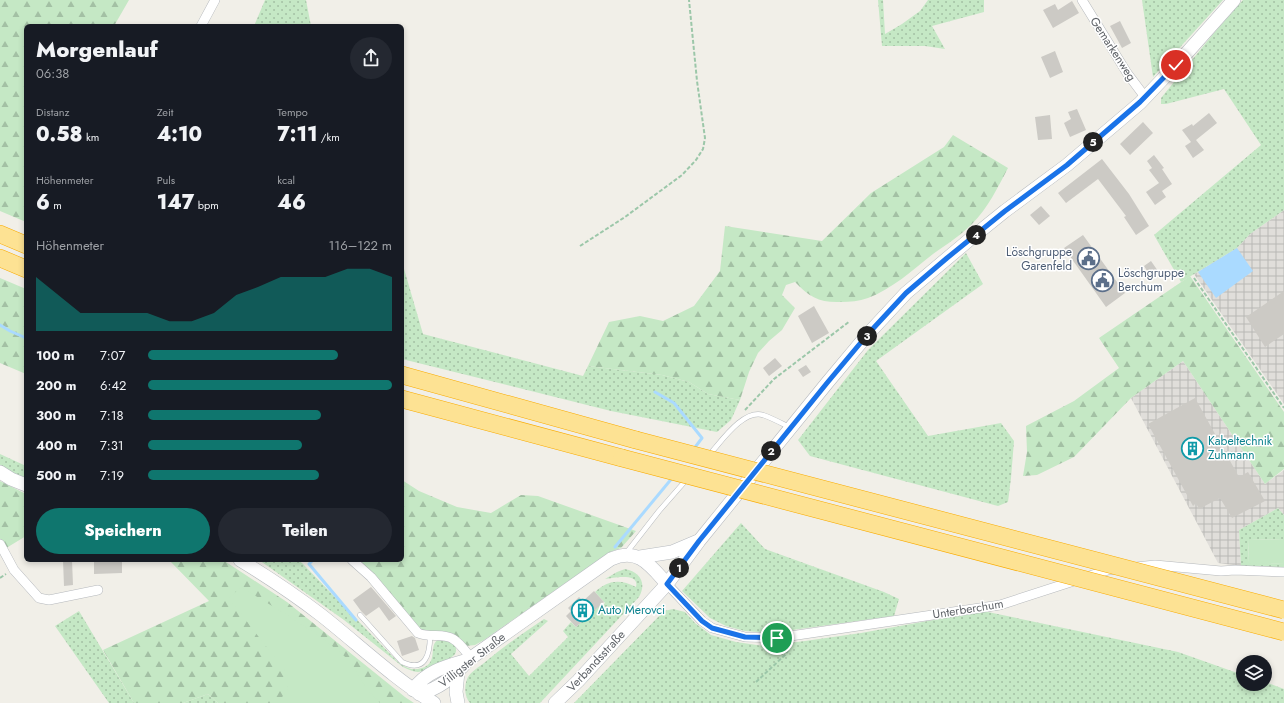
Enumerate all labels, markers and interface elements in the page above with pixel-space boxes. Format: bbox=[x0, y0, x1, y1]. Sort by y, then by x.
street label: Gemarkenweg bbox=[1086, 13, 1140, 85]
text: Morgenlauf bbox=[36, 33, 158, 65]
button: share bbox=[350, 37, 392, 79]
pin bbox=[1159, 48, 1193, 82]
icon: check bbox=[1165, 54, 1187, 76]
text: 06:38 bbox=[36, 64, 69, 83]
text: Distanz bbox=[36, 104, 70, 120]
text: Zeit bbox=[157, 104, 174, 120]
text: Tempo bbox=[277, 104, 308, 120]
text: 0.58 bbox=[36, 120, 83, 149]
text: 4:10 bbox=[157, 120, 202, 149]
text: 7:11 bbox=[277, 120, 318, 149]
text: km bbox=[83, 129, 99, 145]
text: /km bbox=[318, 129, 340, 145]
pin: 5 bbox=[1083, 132, 1103, 152]
text: 5 bbox=[1089, 134, 1097, 150]
text: Höhenmeter bbox=[36, 172, 93, 188]
text: Puls bbox=[157, 172, 175, 188]
text: kcal bbox=[277, 172, 295, 188]
text: 6 bbox=[36, 188, 50, 217]
text: 147 bbox=[157, 188, 194, 217]
text: 46 bbox=[277, 188, 306, 217]
text: m bbox=[50, 197, 62, 213]
text: bpm bbox=[194, 197, 219, 213]
pin: 4 bbox=[966, 225, 986, 245]
text: 4 bbox=[972, 227, 980, 243]
text: Höhenmeter bbox=[36, 236, 104, 255]
text: 116–122 m bbox=[329, 236, 392, 255]
place label: Löschgruppe Garenfeld bbox=[1006, 243, 1072, 275]
public building icon: Löschgruppe Garenfeld bbox=[1075, 246, 1101, 272]
place label: Löschgruppe Berchum bbox=[1118, 264, 1184, 296]
public building icon: Löschgruppe Berchum bbox=[1089, 267, 1115, 293]
pin: 3 bbox=[857, 326, 877, 346]
text: 3 bbox=[864, 328, 870, 344]
text: 100 m bbox=[36, 346, 74, 365]
text: 7:07 bbox=[100, 346, 125, 365]
text: 200 m bbox=[36, 376, 76, 395]
text: 6:42 bbox=[100, 376, 126, 395]
text: 300 m bbox=[36, 406, 76, 425]
text: 7:18 bbox=[100, 406, 124, 425]
place label: Kabeltechnik Zuhmann bbox=[1208, 432, 1273, 464]
building icon: Kabeltechnik Zuhmann bbox=[1179, 435, 1205, 461]
text: 400 m bbox=[36, 436, 77, 455]
text: 7:31 bbox=[100, 436, 124, 455]
pin: 2 bbox=[761, 441, 781, 461]
text: 2 bbox=[767, 443, 775, 459]
text: 500 m bbox=[36, 466, 76, 485]
text: 7:19 bbox=[100, 466, 124, 485]
button: Speichern bbox=[36, 508, 210, 554]
button: Teilen bbox=[218, 508, 392, 554]
pin: 1 bbox=[669, 558, 689, 578]
text: 1 bbox=[676, 560, 682, 576]
street label: Unterberchum bbox=[931, 595, 1005, 623]
building icon: Auto Merovci bbox=[570, 597, 596, 623]
place label: Auto Merovci bbox=[598, 601, 665, 619]
pin bbox=[760, 621, 794, 655]
street label: Verbandsstraße bbox=[563, 626, 629, 696]
icon: arrive bbox=[766, 627, 788, 649]
street label: Villigster Straße bbox=[435, 628, 509, 692]
map controls bbox=[1236, 655, 1272, 691]
button: layers bbox=[1236, 655, 1272, 691]

